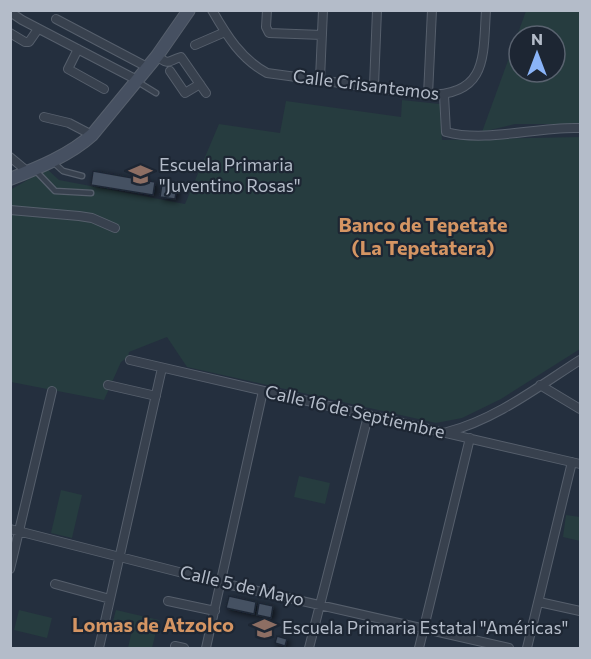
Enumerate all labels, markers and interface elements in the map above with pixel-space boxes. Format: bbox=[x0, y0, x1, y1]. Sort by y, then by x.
north arrow bbox=[507, 24, 567, 84]
text: N bbox=[531, 29, 543, 48]
street label: Calle Crisantemos bbox=[292, 64, 440, 104]
place label: Escuela Primaria "Juventino Rosas" bbox=[159, 153, 301, 196]
school or university icon: Escuela Primaria "Juventino Rosas" bbox=[128, 162, 154, 188]
district label: Banco de Tepetate (La Tepetatera) bbox=[338, 212, 508, 259]
street label: Calle 16 de Septiembre bbox=[263, 380, 447, 442]
street label: Calle 5 de Mayo bbox=[178, 560, 307, 610]
district label: Lomas de Atzolco bbox=[72, 612, 234, 636]
school or university icon: Escuela Primaria Estatal "Américas" bbox=[251, 615, 277, 641]
place label: Escuela Primaria Estatal "Américas" bbox=[282, 616, 568, 638]

